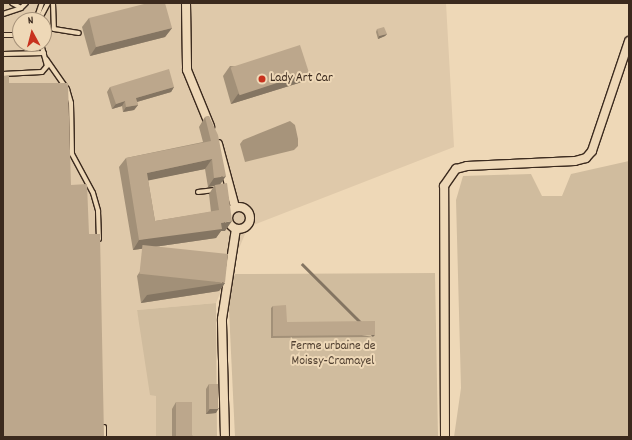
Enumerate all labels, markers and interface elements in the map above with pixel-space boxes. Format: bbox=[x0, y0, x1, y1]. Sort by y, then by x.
north arrow bbox=[12, 12, 52, 52]
text: N bbox=[27, 13, 34, 29]
place label: Lady Art Car bbox=[270, 71, 333, 87]
marker: Lady Art Car bbox=[257, 74, 267, 84]
park label: Ferme urbaine de Moissy-Cramayel bbox=[290, 340, 376, 371]

